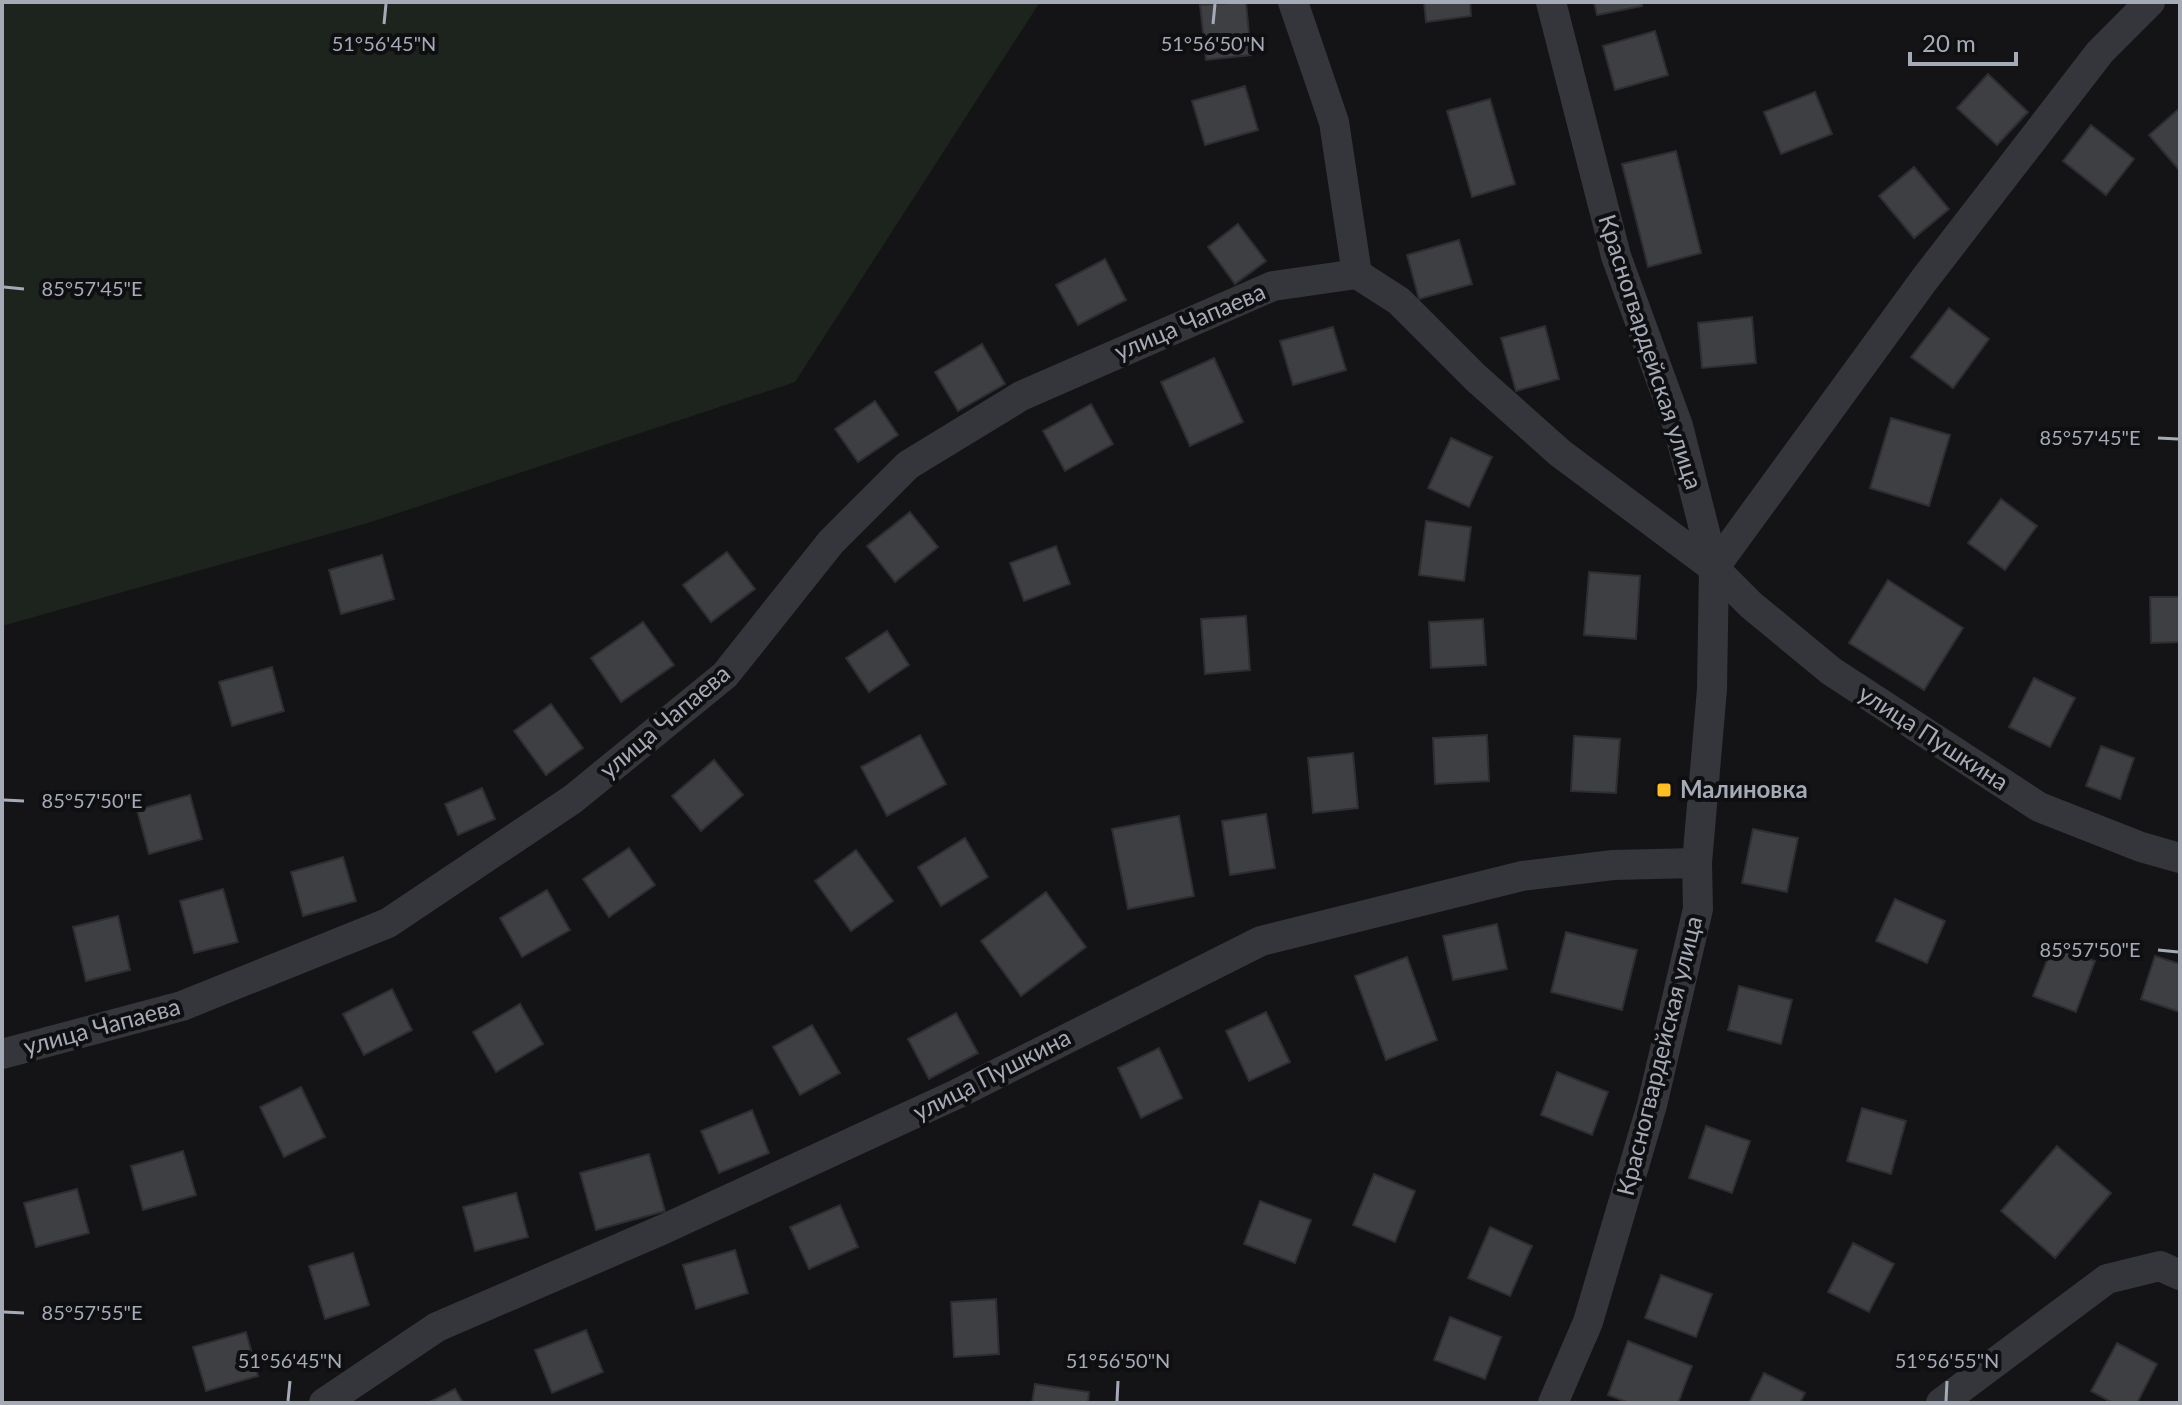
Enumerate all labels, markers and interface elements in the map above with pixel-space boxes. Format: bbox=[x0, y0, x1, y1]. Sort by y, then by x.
scale bar bbox=[1910, 16, 2016, 66]
text: 20 m bbox=[1922, 28, 1976, 57]
text: 51°56'45"N bbox=[332, 31, 436, 55]
text: 51°56'50"N bbox=[1161, 31, 1265, 55]
street label: Красногвардейская улица bbox=[1593, 211, 1710, 493]
text: 85°57'45"E bbox=[42, 276, 142, 300]
street label: улица Чапаева bbox=[1110, 276, 1269, 365]
text: 85°57'45"E bbox=[2040, 425, 2140, 449]
street label: улица Чапаева bbox=[593, 658, 735, 784]
street label: улица Пушкина bbox=[1853, 678, 2014, 796]
place label: Малиновка bbox=[1680, 774, 1808, 803]
marker: Малиновка bbox=[1655, 781, 1673, 799]
text: 85°57'50"E bbox=[42, 788, 142, 812]
street label: Красногвардейская улица bbox=[1610, 913, 1707, 1198]
text: 85°57'50"E bbox=[2040, 937, 2140, 961]
street label: улица Чапаева bbox=[20, 991, 183, 1060]
street label: улица Пушкина bbox=[908, 1022, 1075, 1126]
text: 85°57'55"E bbox=[42, 1300, 142, 1324]
text: 51°56'45"N bbox=[238, 1348, 342, 1372]
text: 51°56'50"N bbox=[1066, 1348, 1170, 1372]
text: 51°56'55"N bbox=[1895, 1348, 1999, 1372]

